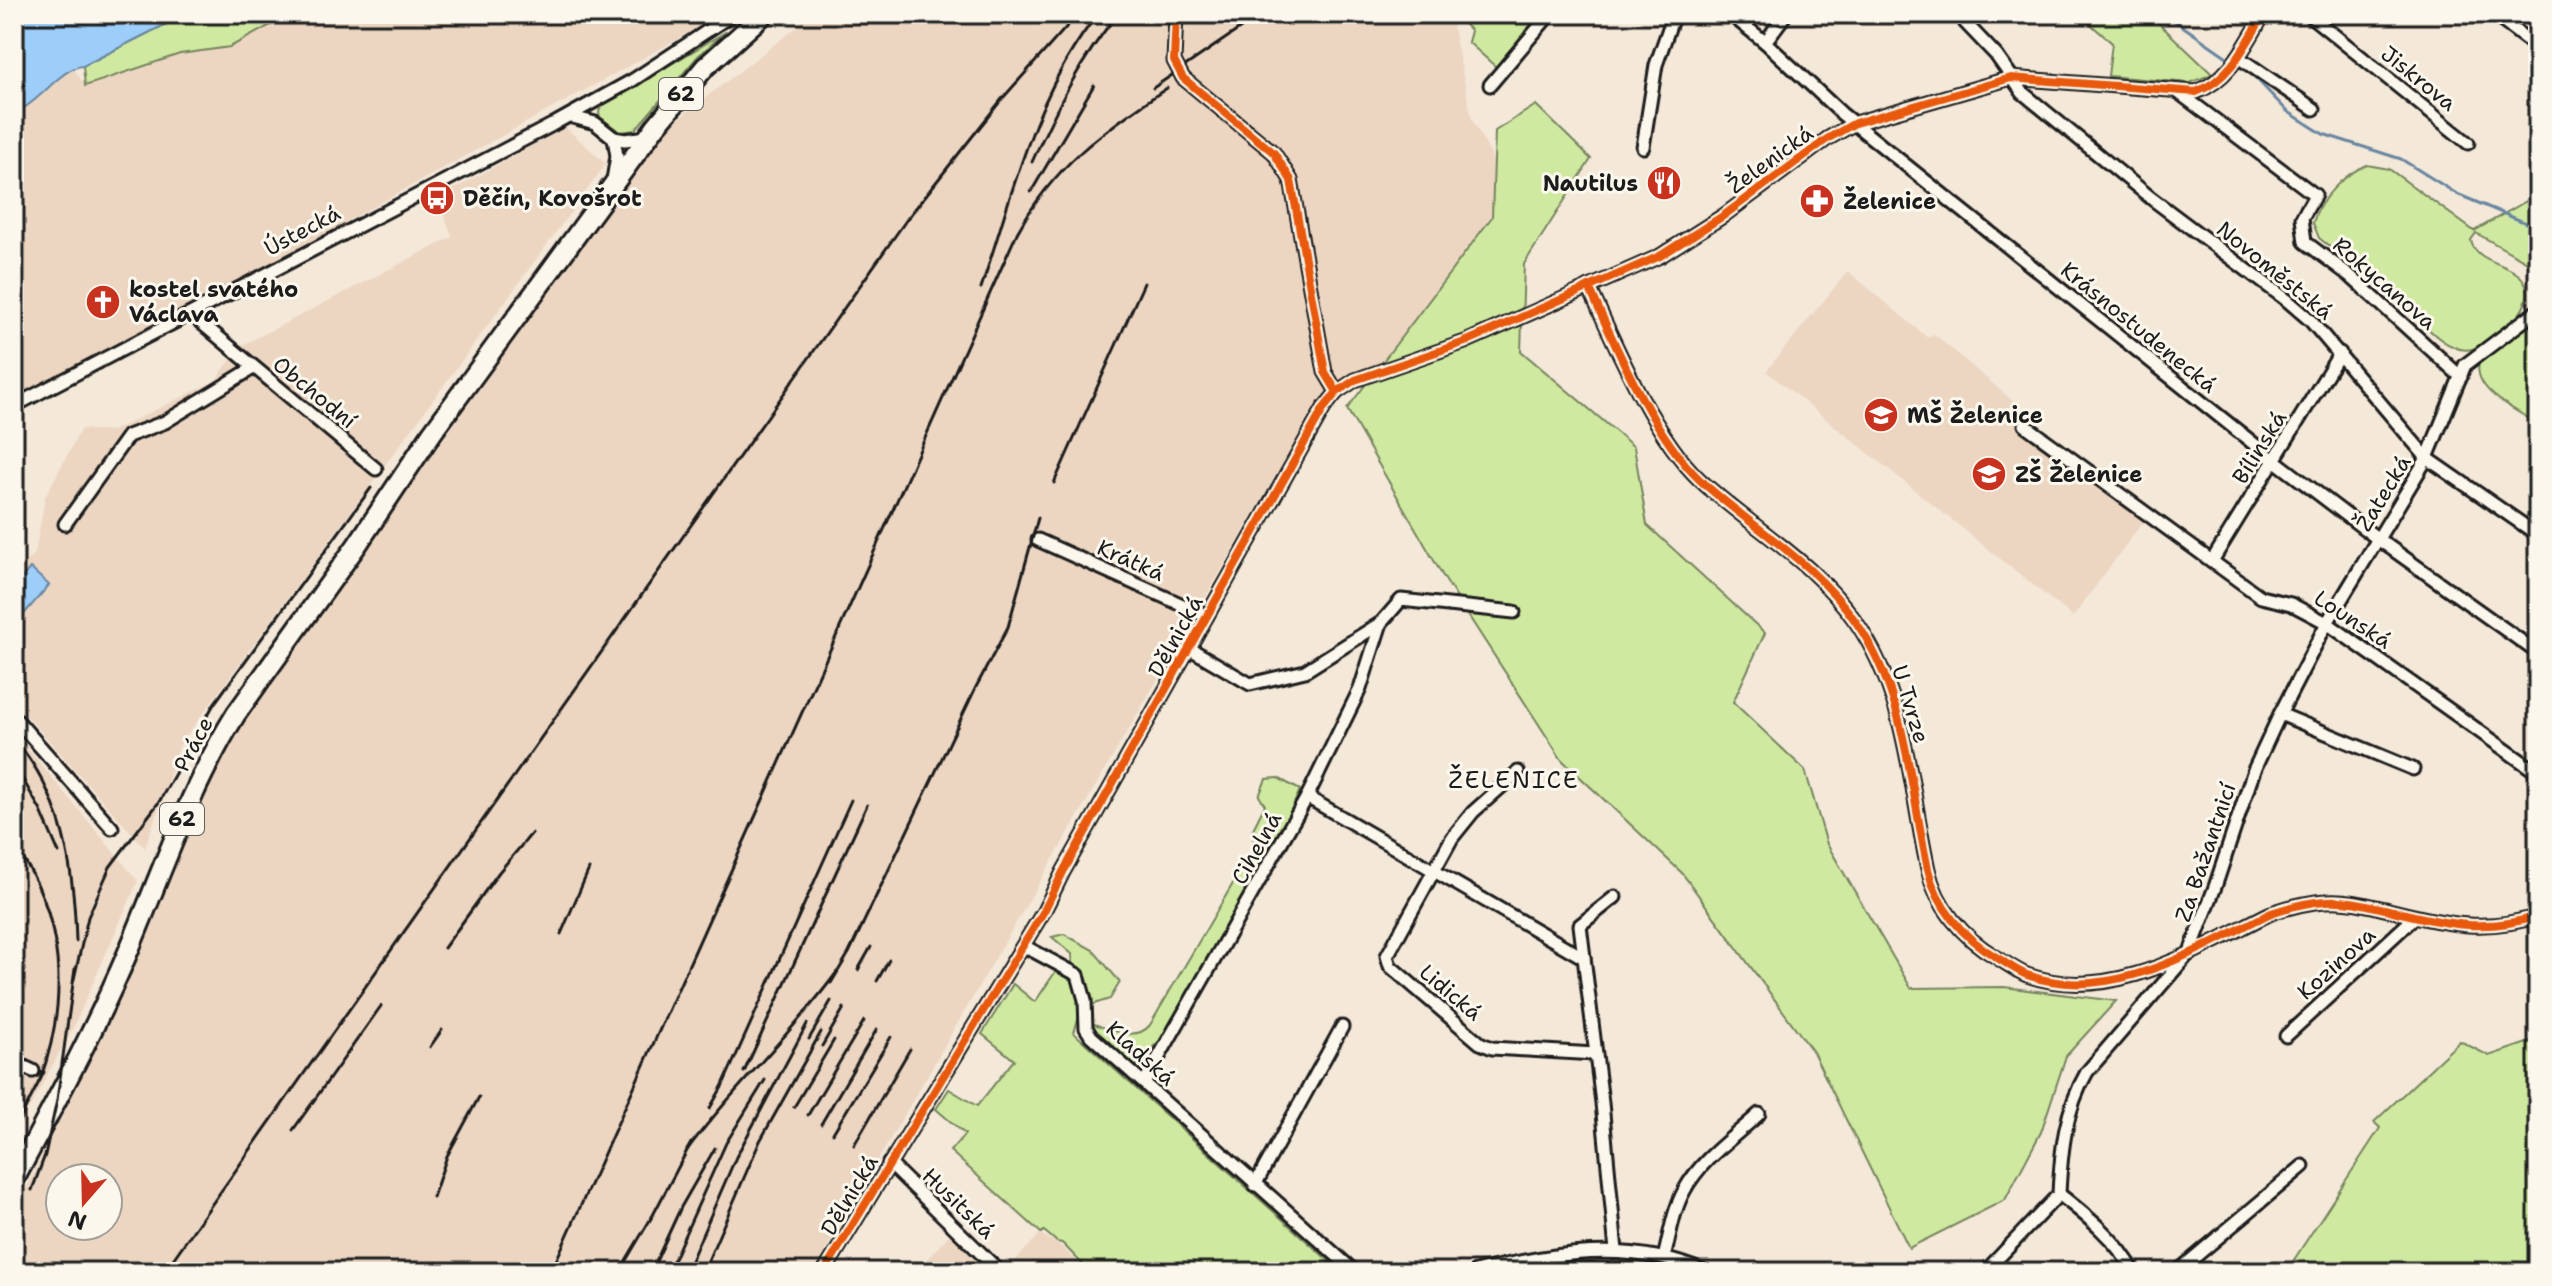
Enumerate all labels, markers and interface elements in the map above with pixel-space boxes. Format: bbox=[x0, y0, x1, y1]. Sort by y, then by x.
street label: Jiskrova bbox=[2375, 39, 2463, 118]
road number: 62 bbox=[659, 78, 703, 110]
street label: Želenická bbox=[1722, 118, 1819, 200]
restaurant icon: Nautilus bbox=[1645, 164, 1683, 202]
place label: Nautilus bbox=[1543, 169, 1638, 198]
bus stop icon: Děčín, Kovošrot bbox=[418, 179, 456, 217]
pharmacy icon: Želenice bbox=[1798, 182, 1836, 220]
place label: Děčín, Kovošrot bbox=[463, 184, 642, 213]
place label: Želenice bbox=[1843, 186, 1936, 216]
street label: Ústecká bbox=[259, 198, 346, 263]
street label: Novoměstská bbox=[2211, 215, 2339, 326]
street label: Rokycanova bbox=[2327, 230, 2443, 337]
street label: Krásnostudenecká bbox=[2054, 255, 2223, 400]
place label: kostel svatého Václava bbox=[129, 275, 298, 329]
church icon: kostel svatého Václava bbox=[84, 283, 122, 321]
street label: Obchodní bbox=[267, 350, 363, 435]
school or university icon: MŠ Želenice bbox=[1862, 396, 1900, 434]
place label: MŠ Želenice bbox=[1907, 399, 2043, 430]
street label: Bílinská bbox=[2226, 405, 2293, 489]
street label: Žatecká bbox=[2349, 450, 2418, 537]
school or university icon: ZŠ Želenice bbox=[1970, 455, 2008, 493]
place label: ZŠ Želenice bbox=[2015, 458, 2142, 489]
street label: Krátká bbox=[1093, 533, 1169, 588]
street label: Lounská bbox=[2308, 584, 2397, 655]
street label: Dělnická bbox=[1141, 590, 1210, 682]
street label: U Tvrze bbox=[1885, 662, 1936, 747]
street label: Práce bbox=[167, 712, 220, 777]
district label: ŽELENICE bbox=[1448, 764, 1580, 796]
street label: Za Bažantnicí bbox=[2168, 779, 2243, 925]
road number: 62 bbox=[160, 803, 204, 835]
street label: Cihelná bbox=[1225, 807, 1288, 890]
street label: Kozinova bbox=[2291, 920, 2382, 1006]
street label: Lidická bbox=[1413, 958, 1488, 1027]
street label: Kladská bbox=[1100, 1015, 1182, 1092]
street label: Dělnická bbox=[814, 1149, 885, 1241]
street label: Husitská bbox=[916, 1161, 1002, 1245]
north arrow bbox=[44, 1162, 124, 1242]
text: N bbox=[64, 1204, 90, 1237]

